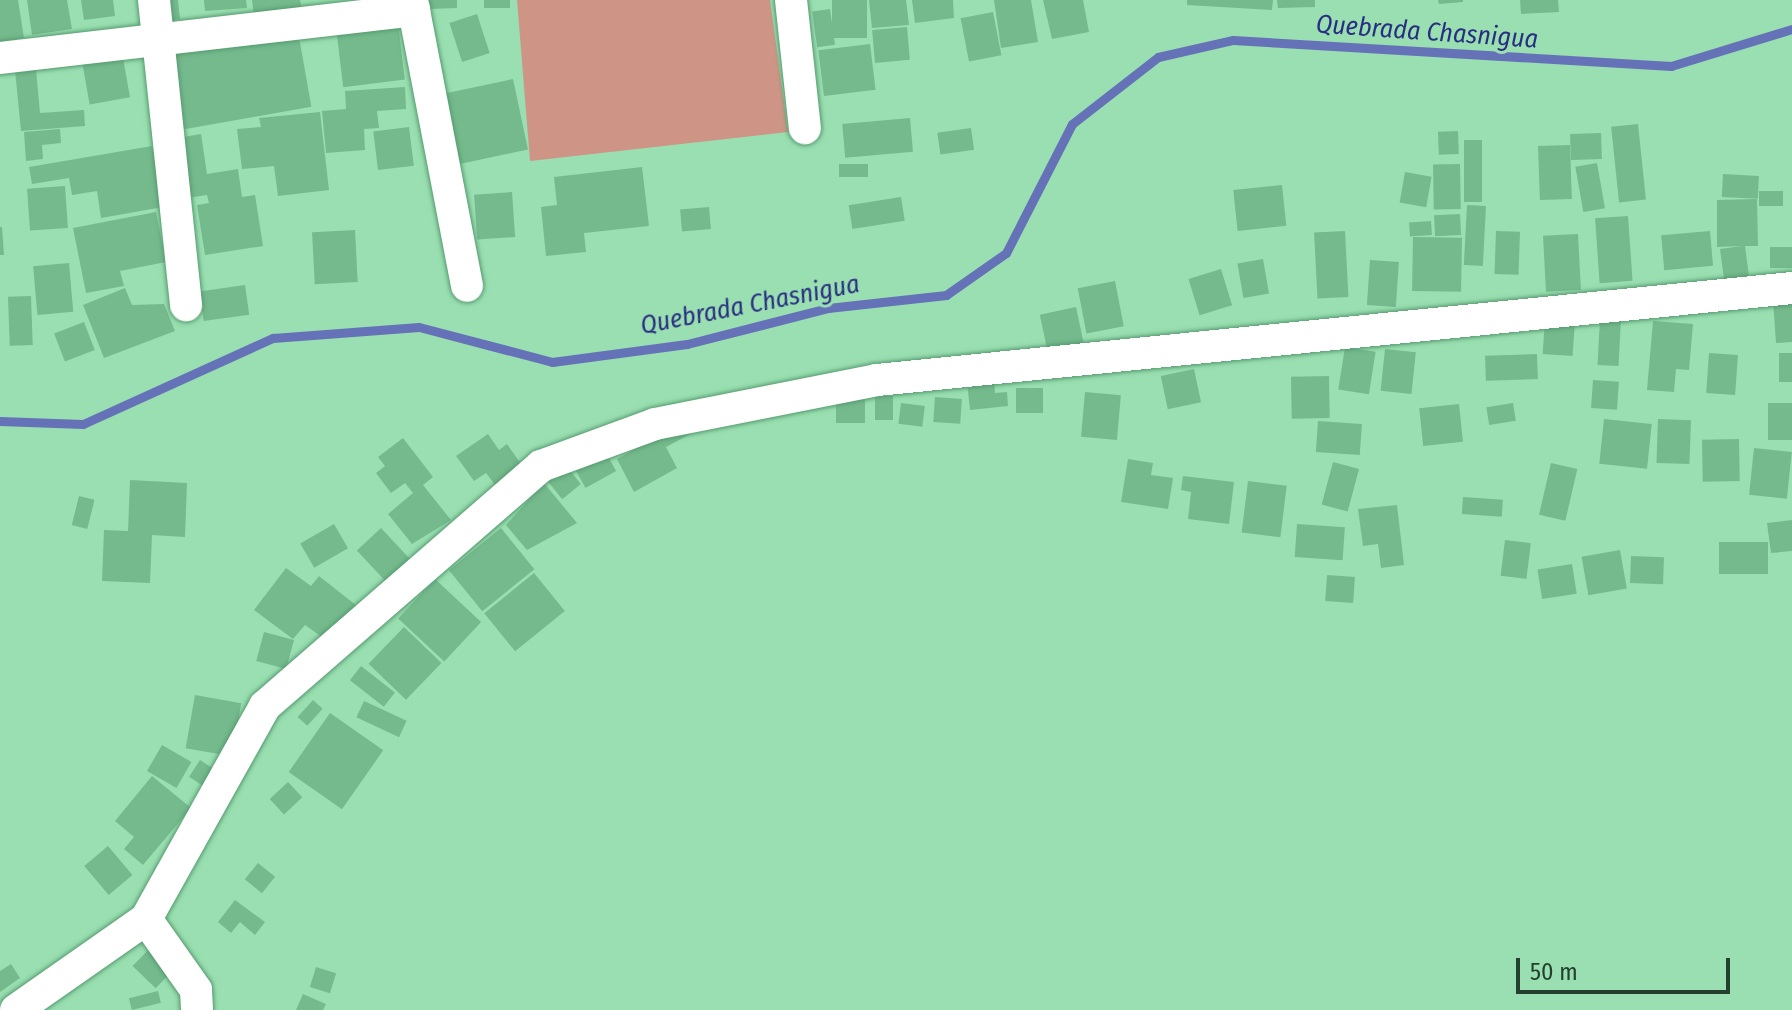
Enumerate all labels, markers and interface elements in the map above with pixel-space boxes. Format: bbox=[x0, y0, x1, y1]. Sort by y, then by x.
water label: Quebrada Chasnigua bbox=[1315, 9, 1539, 55]
water label: Quebrada Chasnigua bbox=[638, 268, 862, 342]
scale bar bbox=[1520, 942, 1734, 992]
text: 50 m bbox=[1530, 958, 1578, 986]

